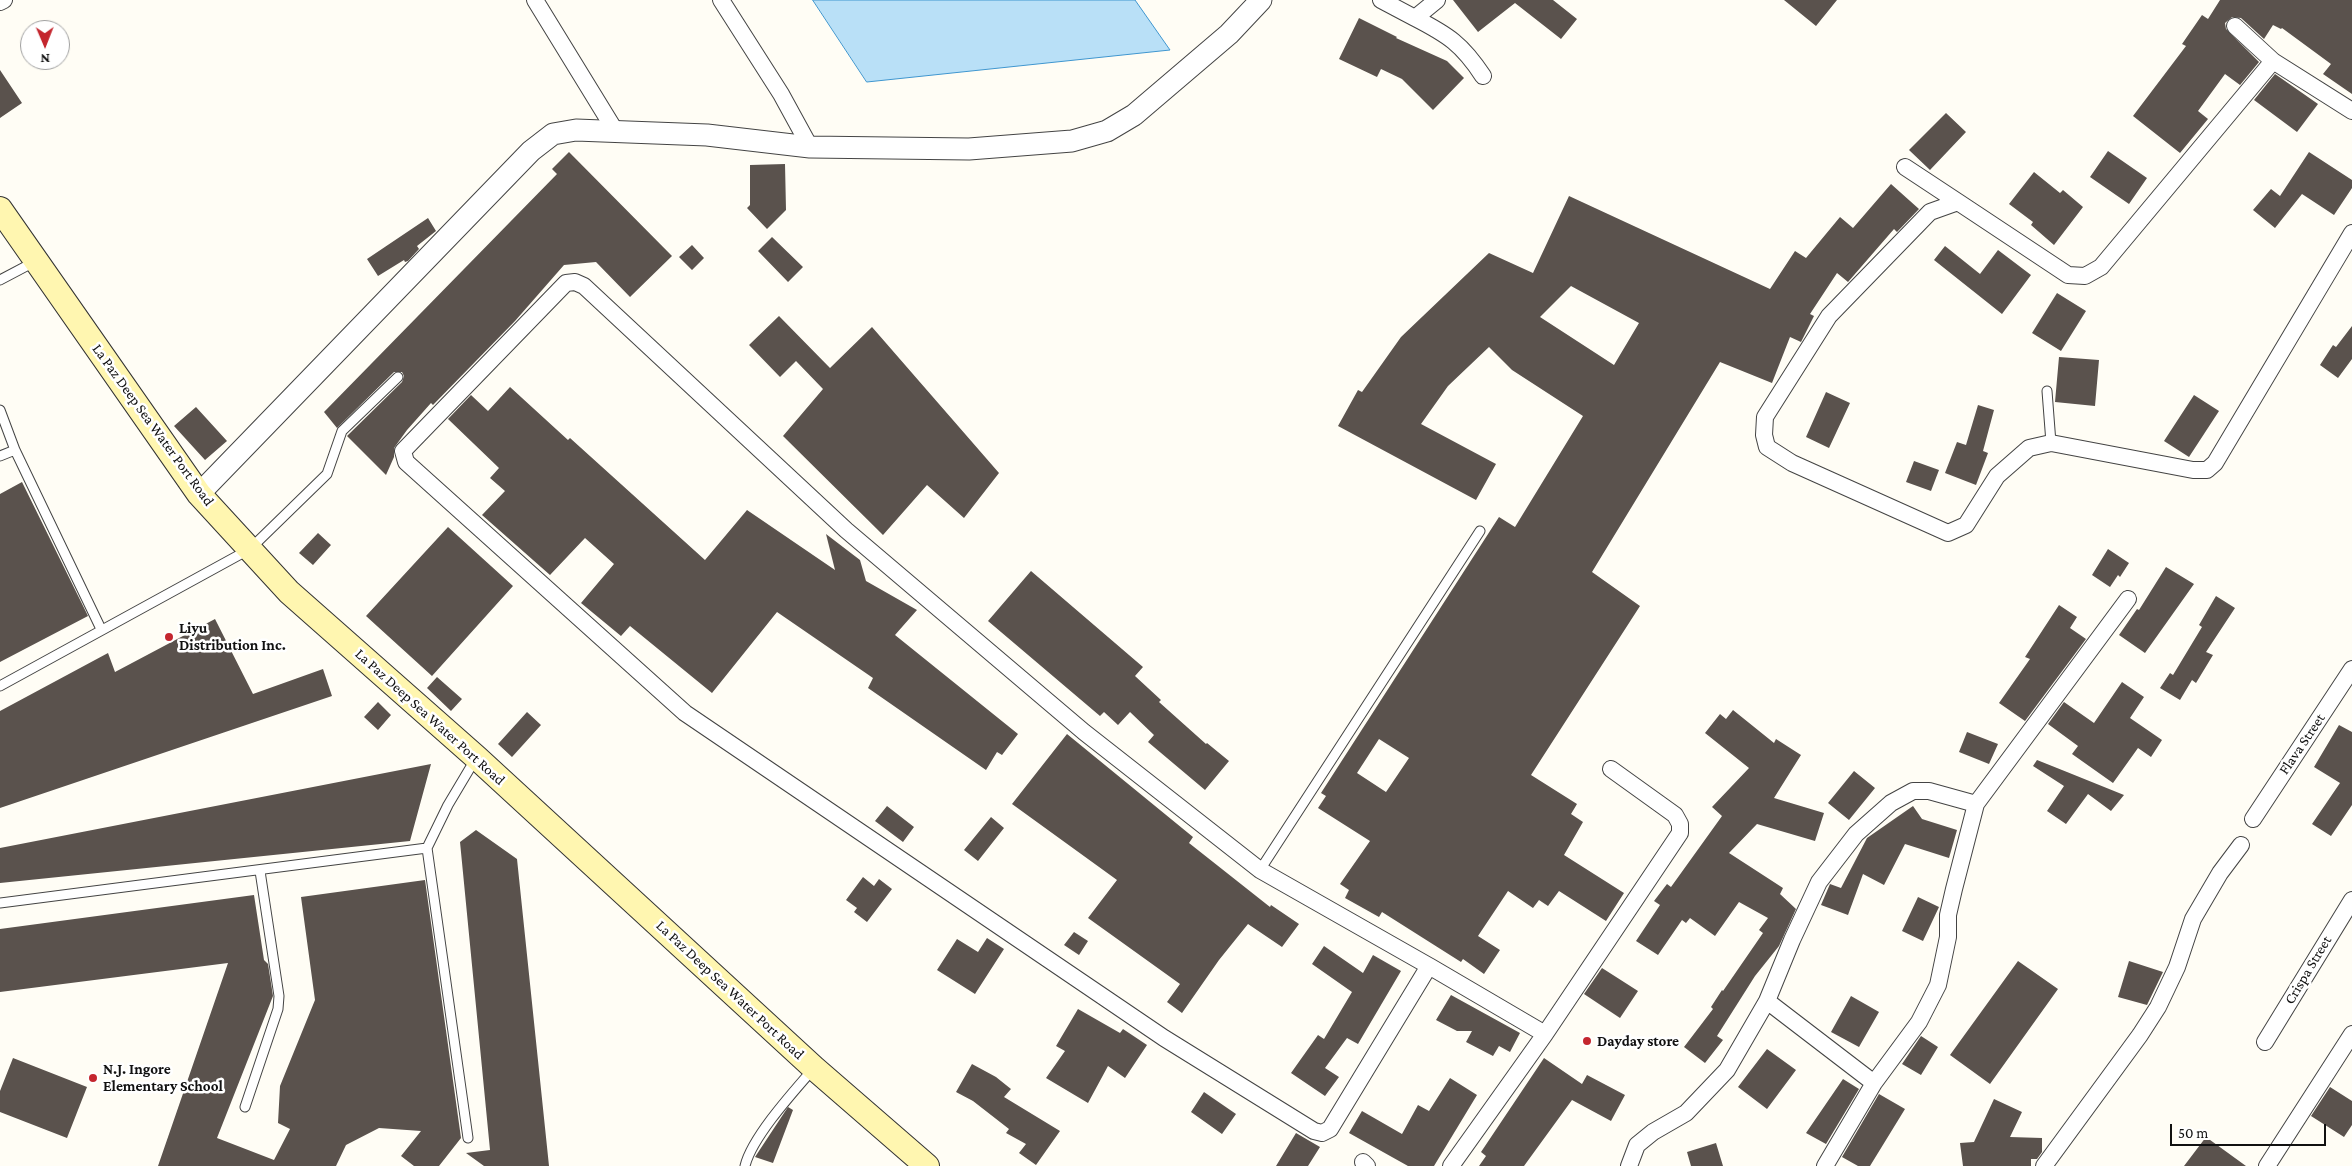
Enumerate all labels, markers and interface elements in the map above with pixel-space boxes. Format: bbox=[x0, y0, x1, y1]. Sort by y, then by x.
north arrow bbox=[20, 20, 70, 70]
text: N bbox=[40, 51, 50, 67]
street label: La Paz Deep Sea Water Port Road bbox=[88, 341, 218, 509]
place label: Liyu Distribution Inc. bbox=[179, 619, 286, 654]
marker: Liyu Distribution Inc. bbox=[163, 631, 175, 643]
street label: La Paz Deep Sea Water Port Road bbox=[351, 645, 509, 789]
street label: Flava Street bbox=[2275, 710, 2329, 778]
street label: La Paz Deep Sea Water Port Road bbox=[652, 917, 808, 1063]
street label: Crispa Street bbox=[2281, 932, 2335, 1008]
place label: Dayday store bbox=[1597, 1032, 1679, 1050]
marker: Dayday store bbox=[1581, 1035, 1593, 1047]
place label: N.J. Ingore Elementary School bbox=[103, 1060, 223, 1095]
marker: N.J. Ingore Elementary School bbox=[87, 1072, 99, 1084]
scale bar bbox=[2172, 1114, 2328, 1146]
text: 50 m bbox=[2178, 1125, 2208, 1141]

